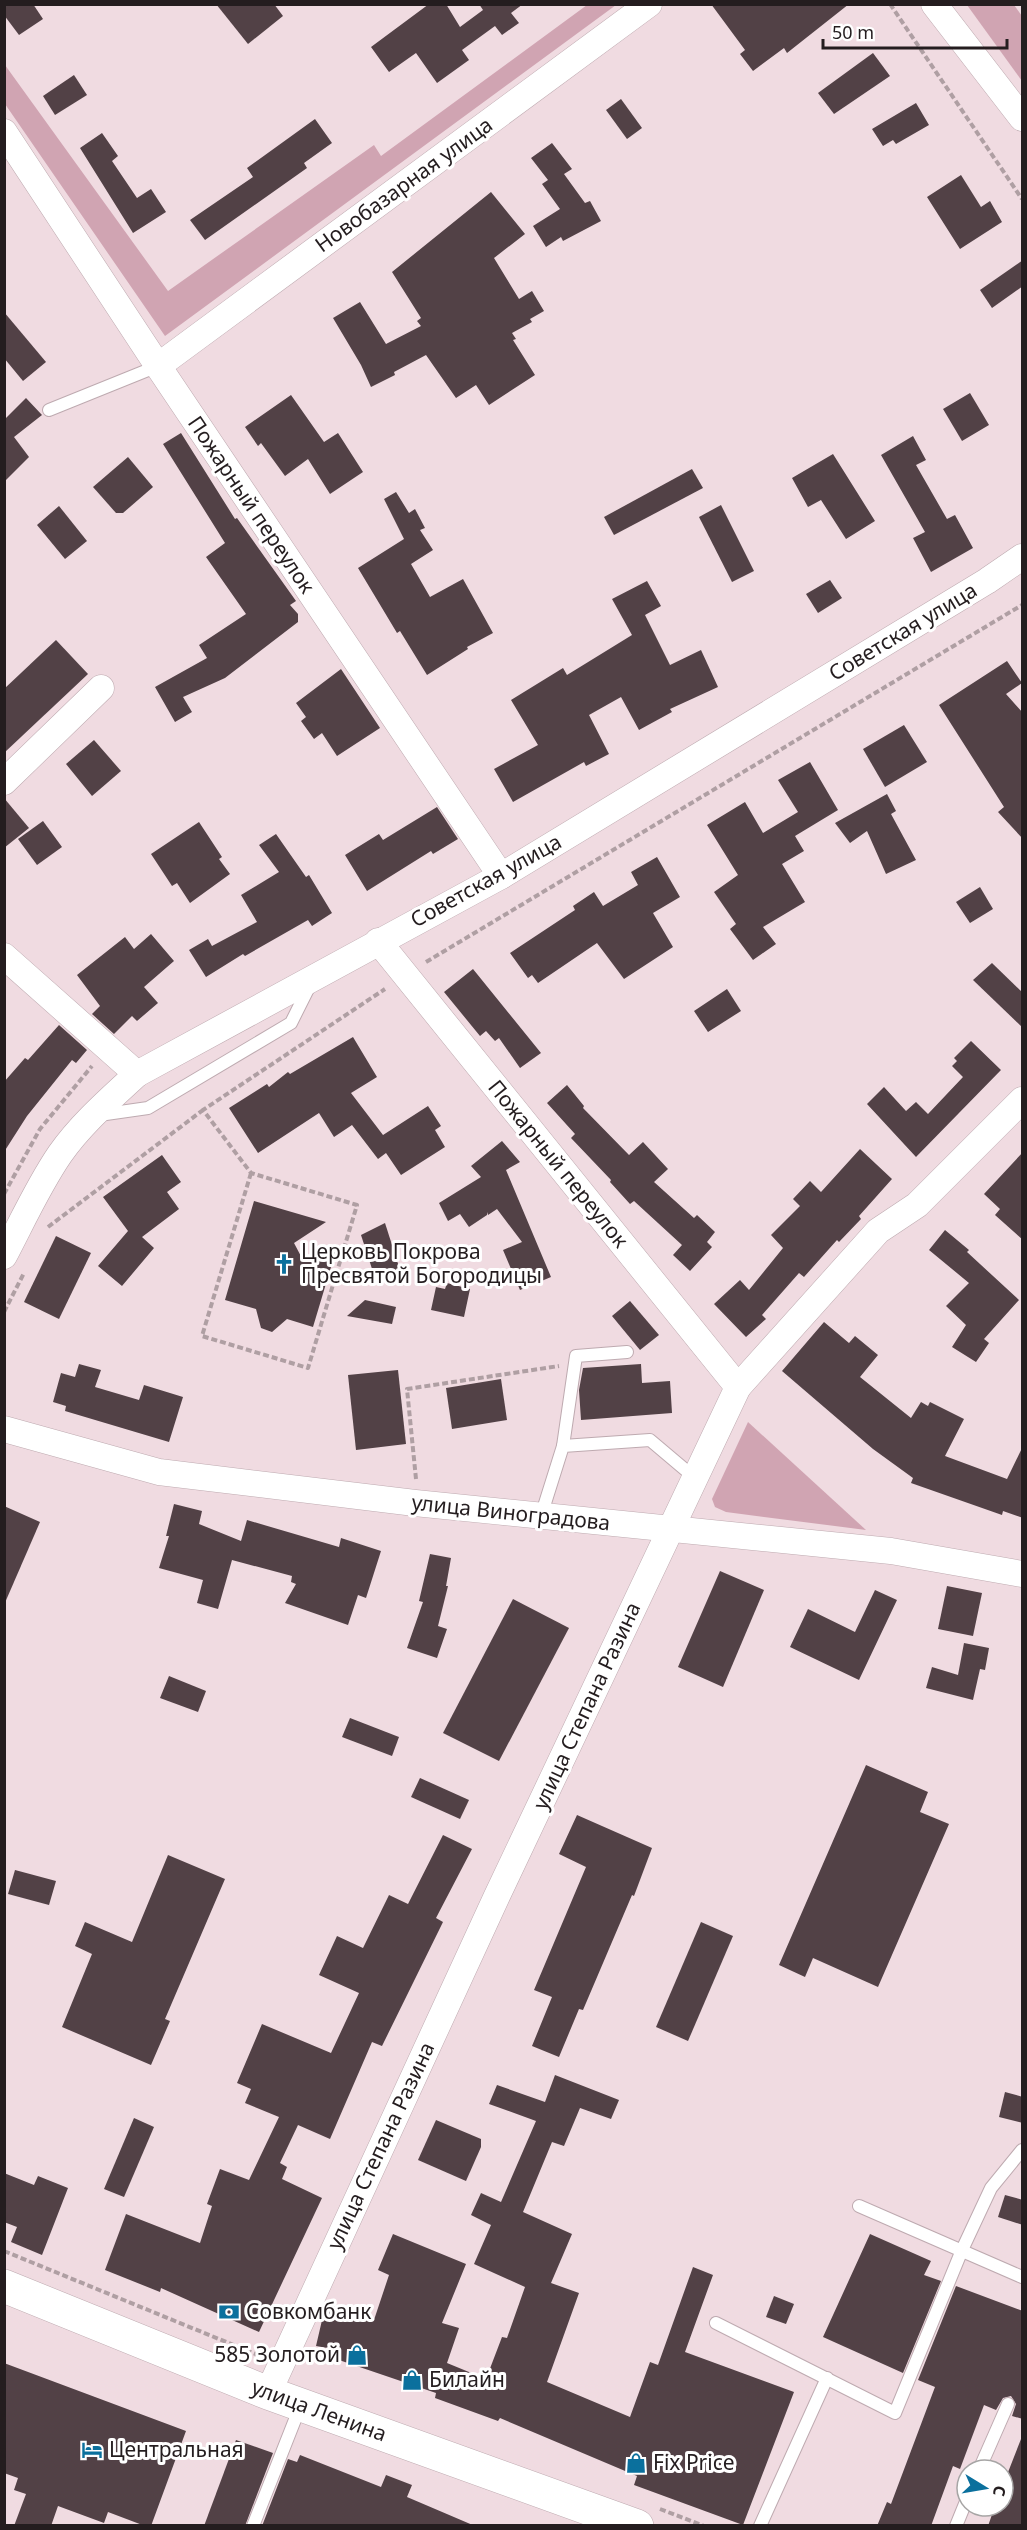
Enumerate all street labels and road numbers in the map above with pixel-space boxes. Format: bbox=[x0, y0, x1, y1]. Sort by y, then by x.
street label: Новобазарная улица bbox=[309, 110, 498, 258]
street label: Пожарный переулок bbox=[182, 410, 322, 599]
street label: Советская улица bbox=[823, 576, 982, 687]
street label: Советская улица bbox=[405, 827, 566, 933]
street label: Пожарный переулок bbox=[482, 1074, 635, 1253]
street label: улица Виноградова bbox=[410, 1488, 612, 1536]
street label: улица Степана Разина bbox=[526, 1597, 646, 1814]
street label: улица Степана Разина bbox=[320, 2037, 440, 2254]
street label: улица Ленина bbox=[248, 2373, 391, 2447]

